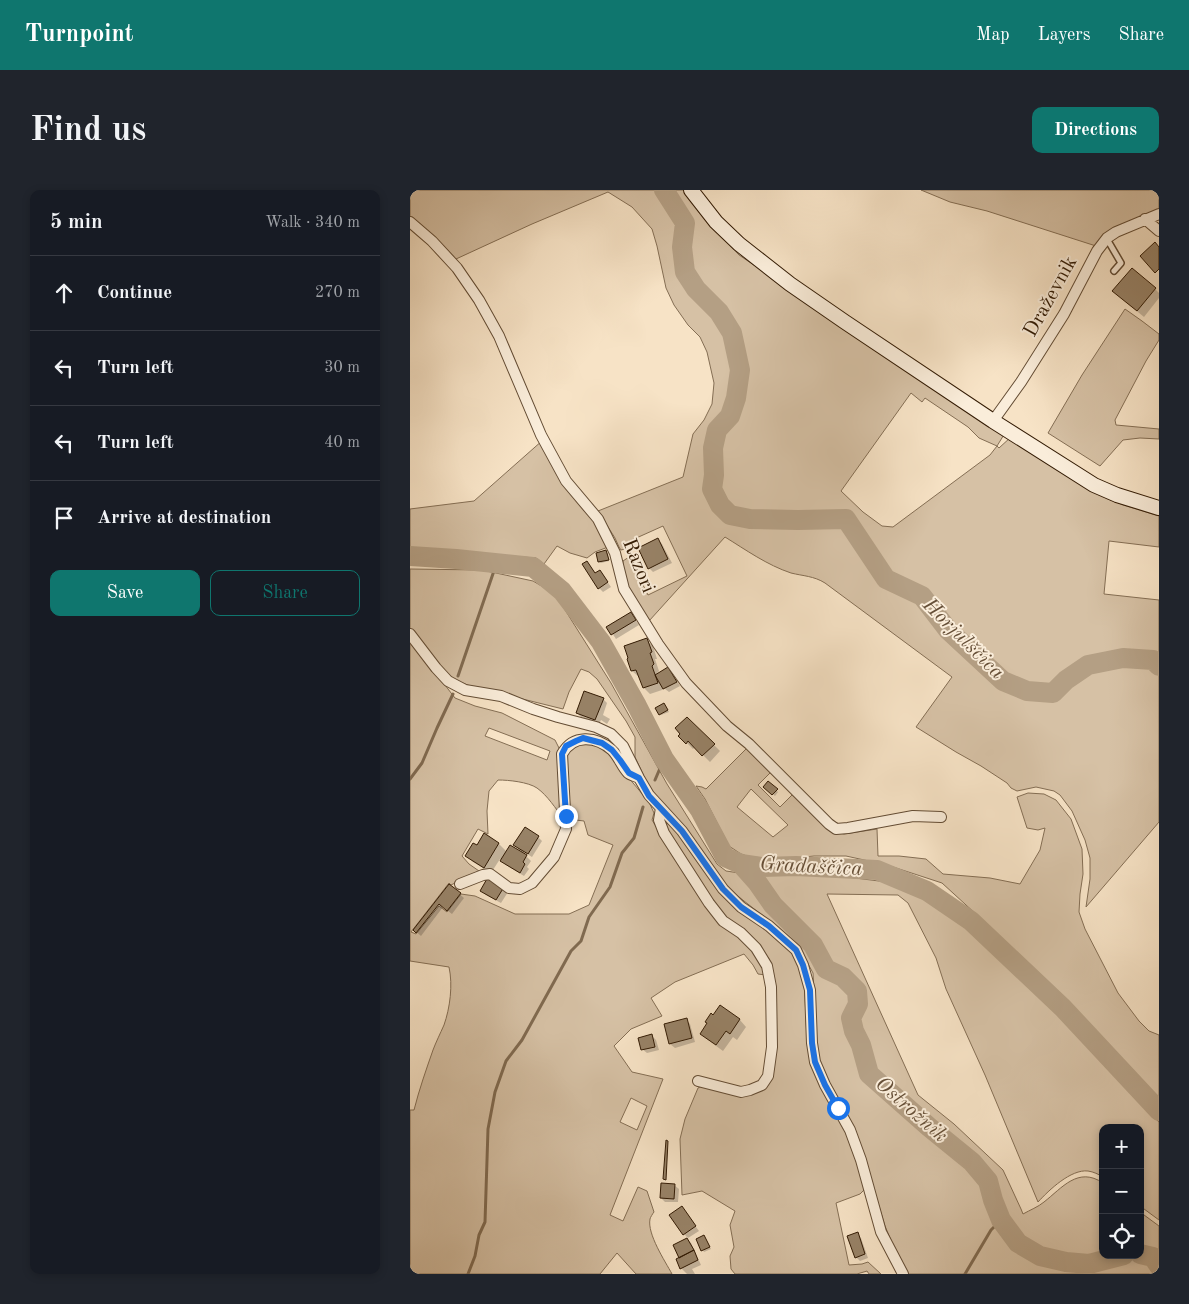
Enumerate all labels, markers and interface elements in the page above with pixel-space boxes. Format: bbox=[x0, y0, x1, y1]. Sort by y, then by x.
text: Turnpoint bbox=[25, 23, 133, 47]
text: Map bbox=[976, 26, 1010, 44]
text: Layers bbox=[1038, 26, 1090, 44]
text: Share bbox=[1118, 26, 1164, 44]
button: Directions bbox=[1032, 107, 1159, 153]
text: Find us bbox=[30, 113, 146, 148]
text: 5 min bbox=[50, 212, 103, 233]
text: Walk · 340 m bbox=[265, 215, 360, 231]
street label: Draževnik bbox=[1021, 253, 1081, 341]
icon: ahead bbox=[50, 279, 78, 307]
text: Continue bbox=[97, 284, 172, 303]
text: 270 m bbox=[315, 285, 360, 301]
icon: left bbox=[50, 354, 78, 382]
text: Turn left bbox=[97, 359, 174, 378]
text: 30 m bbox=[324, 360, 360, 376]
icon: left bbox=[50, 429, 78, 457]
text: Turn left bbox=[97, 434, 174, 453]
text: 40 m bbox=[324, 435, 360, 451]
icon: arrive bbox=[50, 504, 78, 532]
text: Arrive at destination bbox=[97, 509, 271, 528]
street label: Razori bbox=[618, 536, 658, 596]
button: Save bbox=[50, 570, 200, 616]
button: Share bbox=[210, 570, 360, 616]
water label: Horjulščica bbox=[918, 594, 1008, 684]
route end bbox=[555, 805, 578, 828]
water label: Gradaščica bbox=[759, 854, 863, 880]
water label: Ostrožnik bbox=[871, 1073, 951, 1147]
route start bbox=[827, 1097, 850, 1120]
map controls bbox=[1099, 1124, 1144, 1259]
button: + bbox=[1099, 1124, 1144, 1169]
button: − bbox=[1099, 1169, 1144, 1214]
button: locate bbox=[1099, 1214, 1144, 1259]

